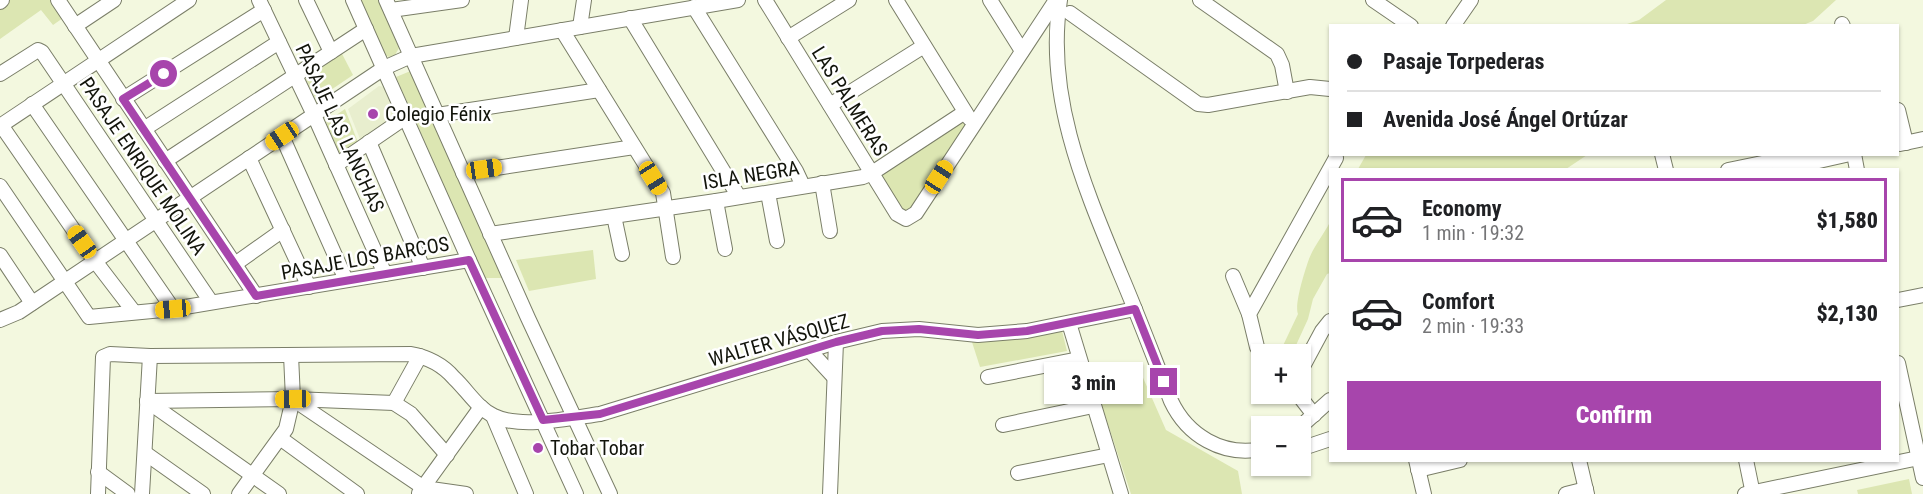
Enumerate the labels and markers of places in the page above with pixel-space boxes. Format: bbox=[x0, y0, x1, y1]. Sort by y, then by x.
place label: Colegio Fénix bbox=[385, 102, 491, 126]
marker: Colegio Fénix bbox=[366, 107, 380, 121]
place label: Tobar Tobar bbox=[550, 436, 644, 460]
marker: Tobar Tobar bbox=[531, 441, 545, 455]

